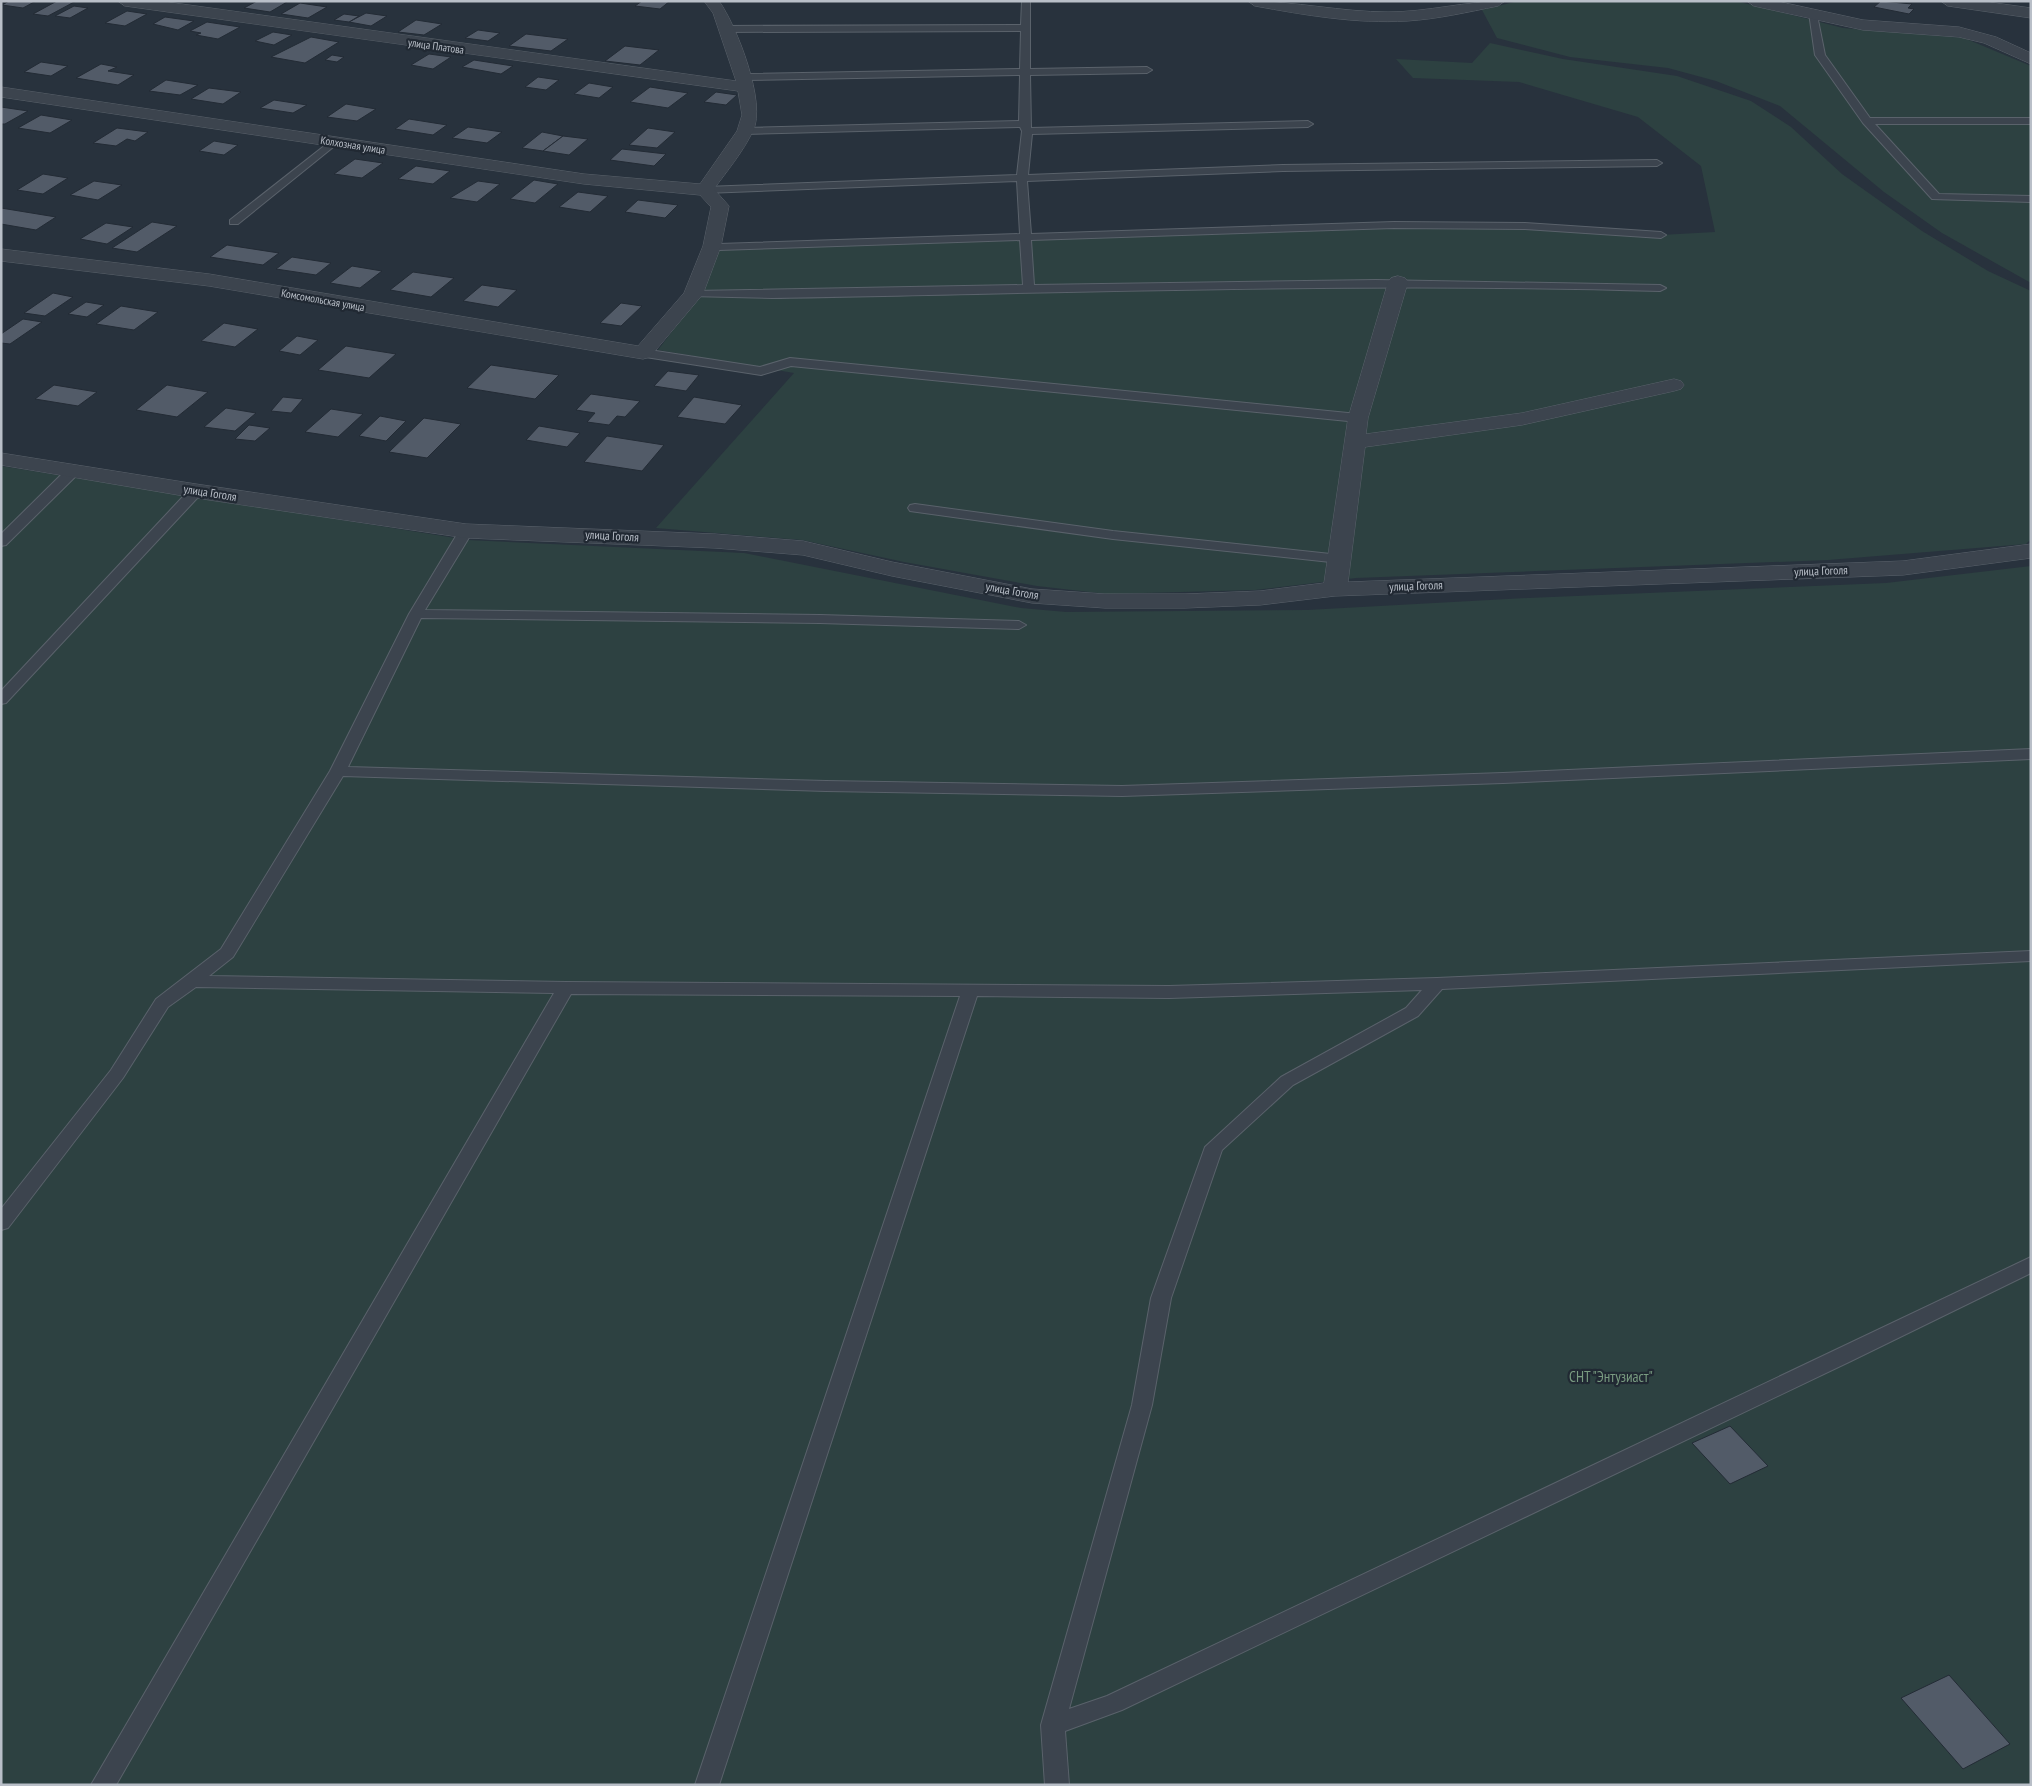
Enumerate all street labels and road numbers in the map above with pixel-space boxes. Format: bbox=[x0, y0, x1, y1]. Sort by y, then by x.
street label: улица Платова bbox=[407, 35, 465, 57]
street label: Колхозная улица bbox=[320, 133, 386, 157]
street label: Комсомольская улица bbox=[280, 286, 366, 314]
street label: улица Гоголя bbox=[182, 481, 238, 504]
street label: улица Гоголя bbox=[585, 527, 640, 544]
street label: улица Гоголя bbox=[1794, 562, 1848, 579]
street label: улица Гоголя bbox=[1389, 577, 1443, 594]
street label: улица Гоголя bbox=[984, 578, 1040, 603]

